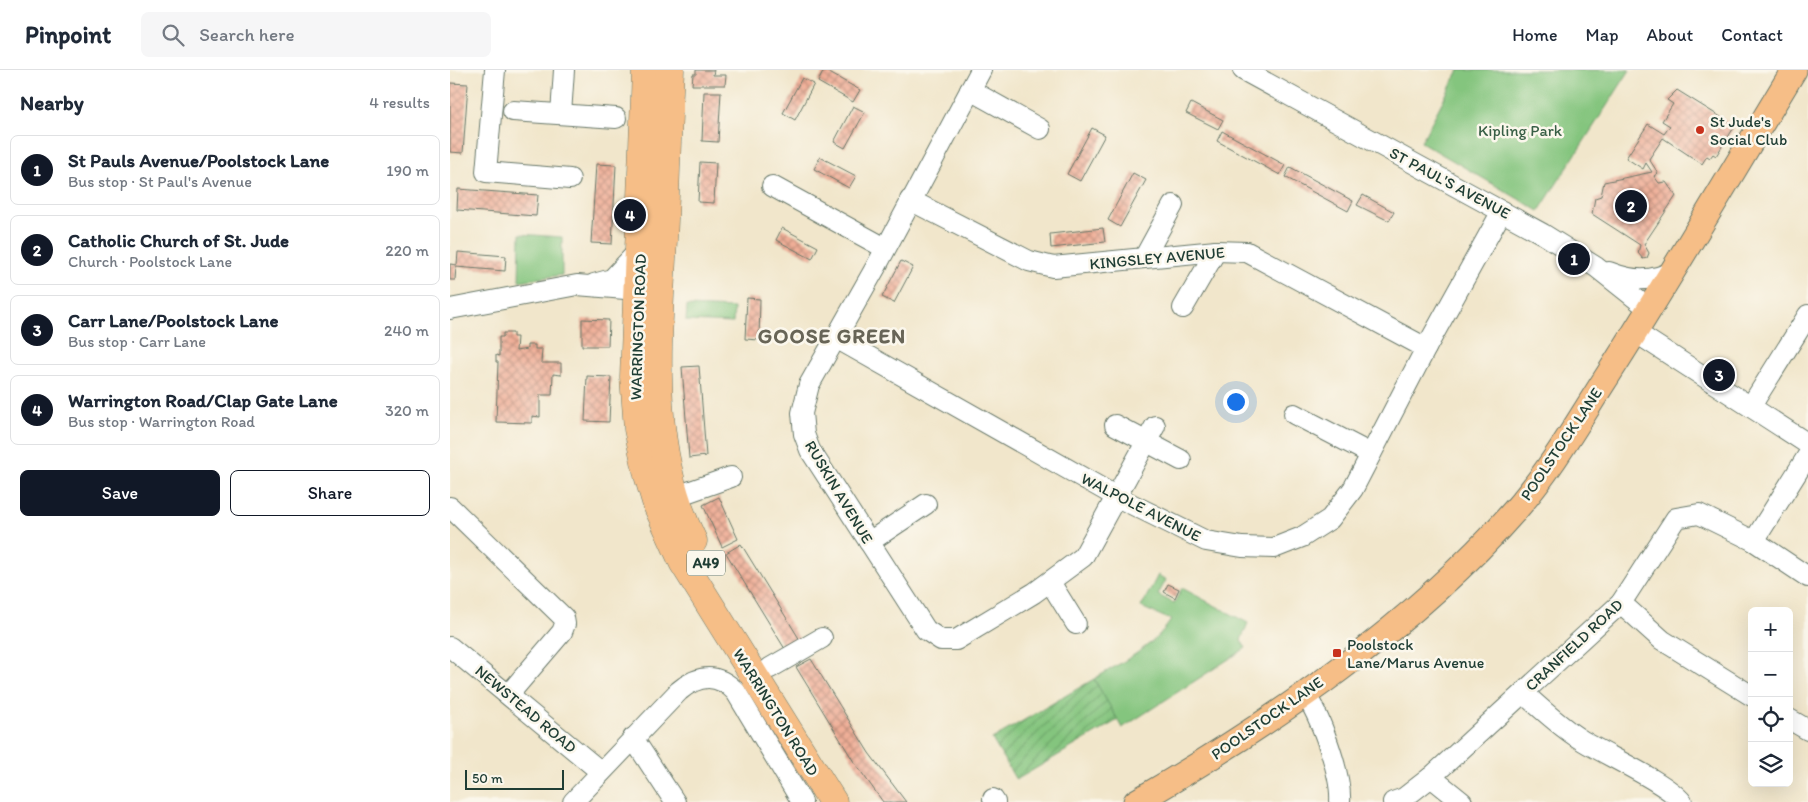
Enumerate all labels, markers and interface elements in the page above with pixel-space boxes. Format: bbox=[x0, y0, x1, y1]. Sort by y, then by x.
search box bbox=[141, 12, 491, 57]
text: Pinpoint bbox=[25, 20, 111, 49]
icon: search bbox=[159, 21, 187, 49]
text: Search here bbox=[199, 23, 294, 46]
text: Home bbox=[1512, 24, 1558, 46]
text: Map bbox=[1586, 24, 1619, 46]
text: About bbox=[1647, 24, 1693, 46]
text: Contact bbox=[1721, 24, 1783, 46]
text: Nearby bbox=[20, 90, 84, 115]
text: 4 results bbox=[369, 93, 430, 112]
place label: St Jude's Social Club bbox=[1710, 112, 1787, 149]
park label: Kipling Park bbox=[1478, 121, 1563, 140]
marker: St Jude's Social Club bbox=[1694, 124, 1706, 136]
street label: ST PAUL'S AVENUE bbox=[1386, 143, 1514, 223]
text: St Pauls Avenue/Poolstock Lane bbox=[68, 149, 329, 172]
text: 1 bbox=[33, 161, 41, 180]
text: 190 m bbox=[386, 161, 429, 180]
text: Bus stop · St Paul's Avenue bbox=[68, 172, 252, 191]
pin: 2 bbox=[1615, 187, 1647, 225]
pin: 4 bbox=[614, 196, 646, 234]
text: Catholic Church of St. Jude bbox=[68, 229, 289, 252]
pin: 1 bbox=[1558, 240, 1590, 278]
text: 2 bbox=[33, 241, 41, 260]
text: 220 m bbox=[385, 241, 429, 260]
street label: KINGSLEY AVENUE bbox=[1089, 243, 1225, 273]
text: Church · Poolstock Lane bbox=[68, 252, 232, 271]
street label: WARRINGTON ROAD bbox=[626, 253, 650, 401]
text: Carr Lane/Poolstock Lane bbox=[68, 309, 278, 332]
text: 3 bbox=[33, 321, 41, 340]
text: 240 m bbox=[384, 321, 429, 340]
district label: GOOSE GREEN bbox=[758, 323, 906, 348]
text: Bus stop · Carr Lane bbox=[68, 332, 206, 351]
pin: 3 bbox=[1703, 356, 1735, 394]
street label: POOLSTOCK LANE bbox=[1516, 384, 1606, 504]
text: Warrington Road/Clap Gate Lane bbox=[68, 389, 338, 412]
your location bbox=[1223, 389, 1249, 415]
text: 4 bbox=[32, 401, 42, 420]
text: 320 m bbox=[385, 401, 429, 420]
text: Bus stop · Warrington Road bbox=[68, 412, 255, 431]
street label: RUSKIN AVENUE bbox=[801, 437, 877, 547]
street label: WALPOLE AVENUE bbox=[1078, 469, 1204, 546]
button: Save bbox=[20, 470, 220, 516]
button: Share bbox=[230, 470, 430, 516]
road number: A49 bbox=[687, 550, 725, 576]
street label: CRANFIELD ROAD bbox=[1521, 595, 1627, 695]
map controls bbox=[1748, 607, 1793, 787]
button: + bbox=[1748, 607, 1793, 652]
place label: Poolstock Lane/Marus Avenue bbox=[1347, 635, 1484, 672]
street label: WARRINGTON ROAD bbox=[729, 645, 823, 779]
marker: Poolstock Lane/Marus Avenue bbox=[1331, 647, 1343, 659]
button: − bbox=[1748, 652, 1793, 697]
street label: NEWSTEAD ROAD bbox=[471, 661, 581, 757]
street label: POOLSTOCK LANE bbox=[1207, 672, 1327, 764]
button: locate bbox=[1748, 697, 1793, 742]
button: layers bbox=[1748, 742, 1793, 787]
scale bar bbox=[465, 767, 564, 790]
text: 50 m bbox=[472, 770, 503, 787]

